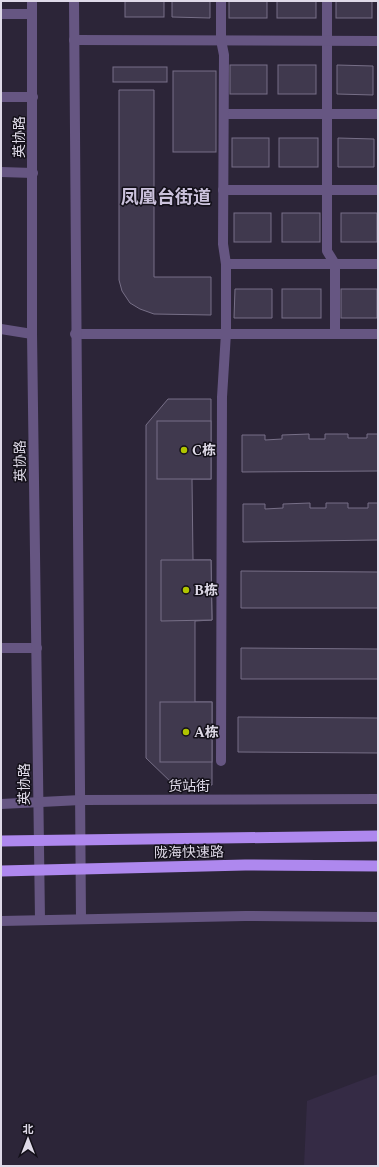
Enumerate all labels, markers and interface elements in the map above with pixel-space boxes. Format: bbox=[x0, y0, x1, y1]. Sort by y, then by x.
street label: 英协路 bbox=[9, 116, 30, 158]
district label: 凤凰台街道 bbox=[121, 184, 211, 211]
street label: 英协路 bbox=[10, 440, 31, 482]
place label: C栋 bbox=[192, 440, 216, 461]
marker: C栋 bbox=[179, 445, 189, 455]
place label: B栋 bbox=[194, 580, 218, 601]
marker: B栋 bbox=[181, 585, 191, 595]
place label: A栋 bbox=[194, 722, 219, 743]
marker: A栋 bbox=[181, 727, 191, 737]
street label: 英协路 bbox=[14, 763, 35, 805]
street label: 货站街 bbox=[168, 776, 210, 797]
street label: 陇海快速路 bbox=[154, 841, 224, 864]
north arrow bbox=[8, 1119, 48, 1159]
text: 北 bbox=[23, 1121, 34, 1138]

